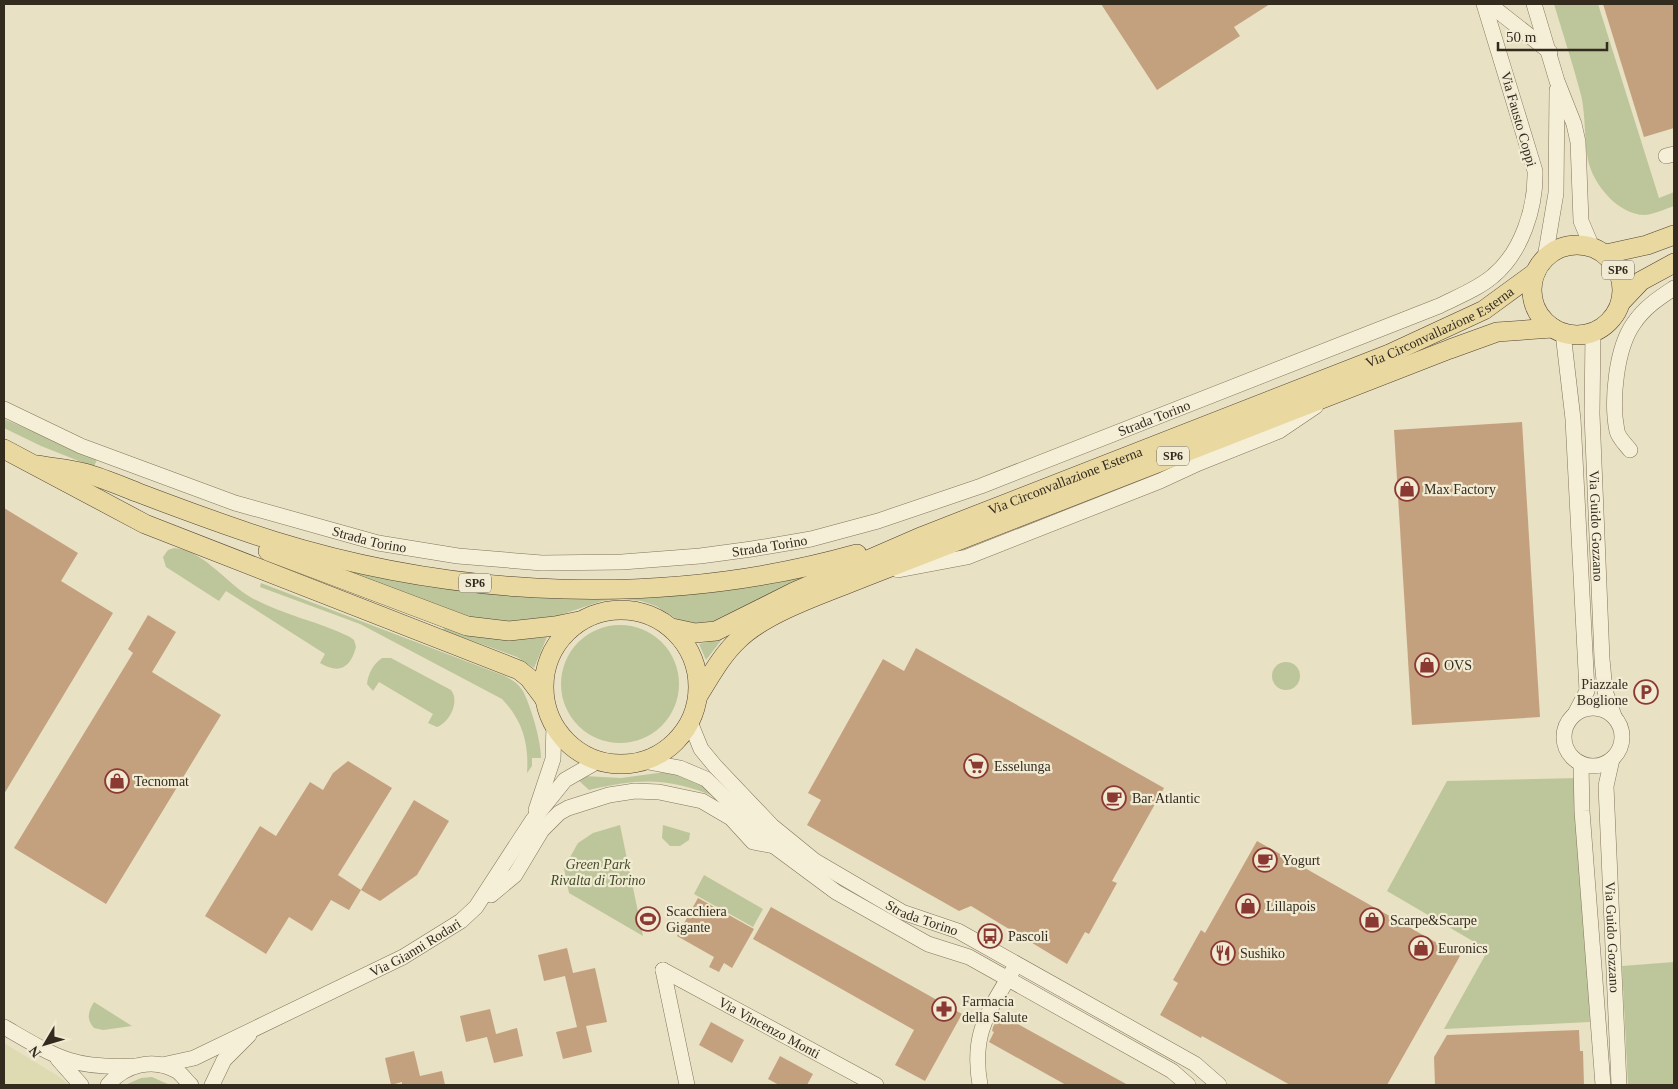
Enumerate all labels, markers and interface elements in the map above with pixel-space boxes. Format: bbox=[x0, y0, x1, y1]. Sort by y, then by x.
scale bar bbox=[1498, 20, 1607, 52]
text: 50 m bbox=[1506, 29, 1537, 45]
street label: Via Fausto Coppi bbox=[1498, 70, 1539, 168]
road number: SP6 bbox=[1602, 260, 1634, 280]
street label: Via Circonvallazione Esterna bbox=[1363, 283, 1517, 370]
street label: Strada Torino bbox=[1116, 398, 1192, 439]
street label: Via Circonvallazione Esterna bbox=[986, 444, 1145, 518]
road number: SP6 bbox=[1157, 446, 1189, 466]
street label: Via Guido Gozzano bbox=[1586, 470, 1606, 582]
shop icon: Max Factory bbox=[1394, 476, 1420, 502]
place label: Max Factory bbox=[1424, 482, 1496, 497]
street label: Strada Torino bbox=[330, 524, 408, 556]
street label: Strada Torino bbox=[731, 533, 808, 560]
road number: SP6 bbox=[459, 574, 491, 592]
shop icon: OVS bbox=[1414, 652, 1440, 678]
place label: OVS bbox=[1444, 658, 1472, 673]
place label: Piazzale Boglione bbox=[1577, 677, 1628, 708]
parking icon: Piazzale Boglione bbox=[1633, 679, 1659, 705]
supermarket icon: Esselunga bbox=[963, 753, 989, 779]
place label: Esselunga bbox=[994, 759, 1052, 774]
shop icon: Tecnomat bbox=[104, 768, 130, 794]
place label: Tecnomat bbox=[134, 774, 189, 789]
cafe icon: Bar Atlantic bbox=[1101, 785, 1127, 811]
place label: Bar Atlantic bbox=[1132, 791, 1200, 806]
cafe icon: Yogurt bbox=[1252, 847, 1278, 873]
place label: Yogurt bbox=[1282, 853, 1320, 868]
park label: Green Park Rivalta di Torino bbox=[549, 857, 646, 888]
street label: Via Guido Gozzano bbox=[1602, 881, 1622, 993]
shop icon: Lillapois bbox=[1235, 893, 1261, 919]
street label: Strada Torino bbox=[883, 897, 960, 938]
place label: Lillapois bbox=[1266, 899, 1316, 914]
place label: Scacchiera Gigante bbox=[666, 904, 727, 935]
sports icon: Scacchiera Gigante bbox=[635, 906, 661, 932]
shop icon: Scarpe&Scarpe bbox=[1359, 907, 1385, 933]
place label: Scarpe&Scarpe bbox=[1390, 913, 1477, 928]
street label: Via Gianni Rodari bbox=[367, 916, 464, 980]
bus stop icon: Pascoli bbox=[977, 923, 1003, 949]
place label: Pascoli bbox=[1008, 929, 1049, 944]
shop icon: Euronics bbox=[1408, 935, 1434, 961]
restaurant icon: Sushiko bbox=[1210, 940, 1236, 966]
place label: Euronics bbox=[1438, 941, 1488, 956]
place label: Sushiko bbox=[1240, 946, 1285, 961]
street label: Via Vincenzo Monti bbox=[716, 994, 823, 1061]
place label: Farmacia della Salute bbox=[962, 994, 1028, 1025]
pharmacy icon: Farmacia della Salute bbox=[931, 996, 957, 1022]
north arrow bbox=[20, 1019, 70, 1069]
text: N bbox=[26, 1043, 44, 1060]

